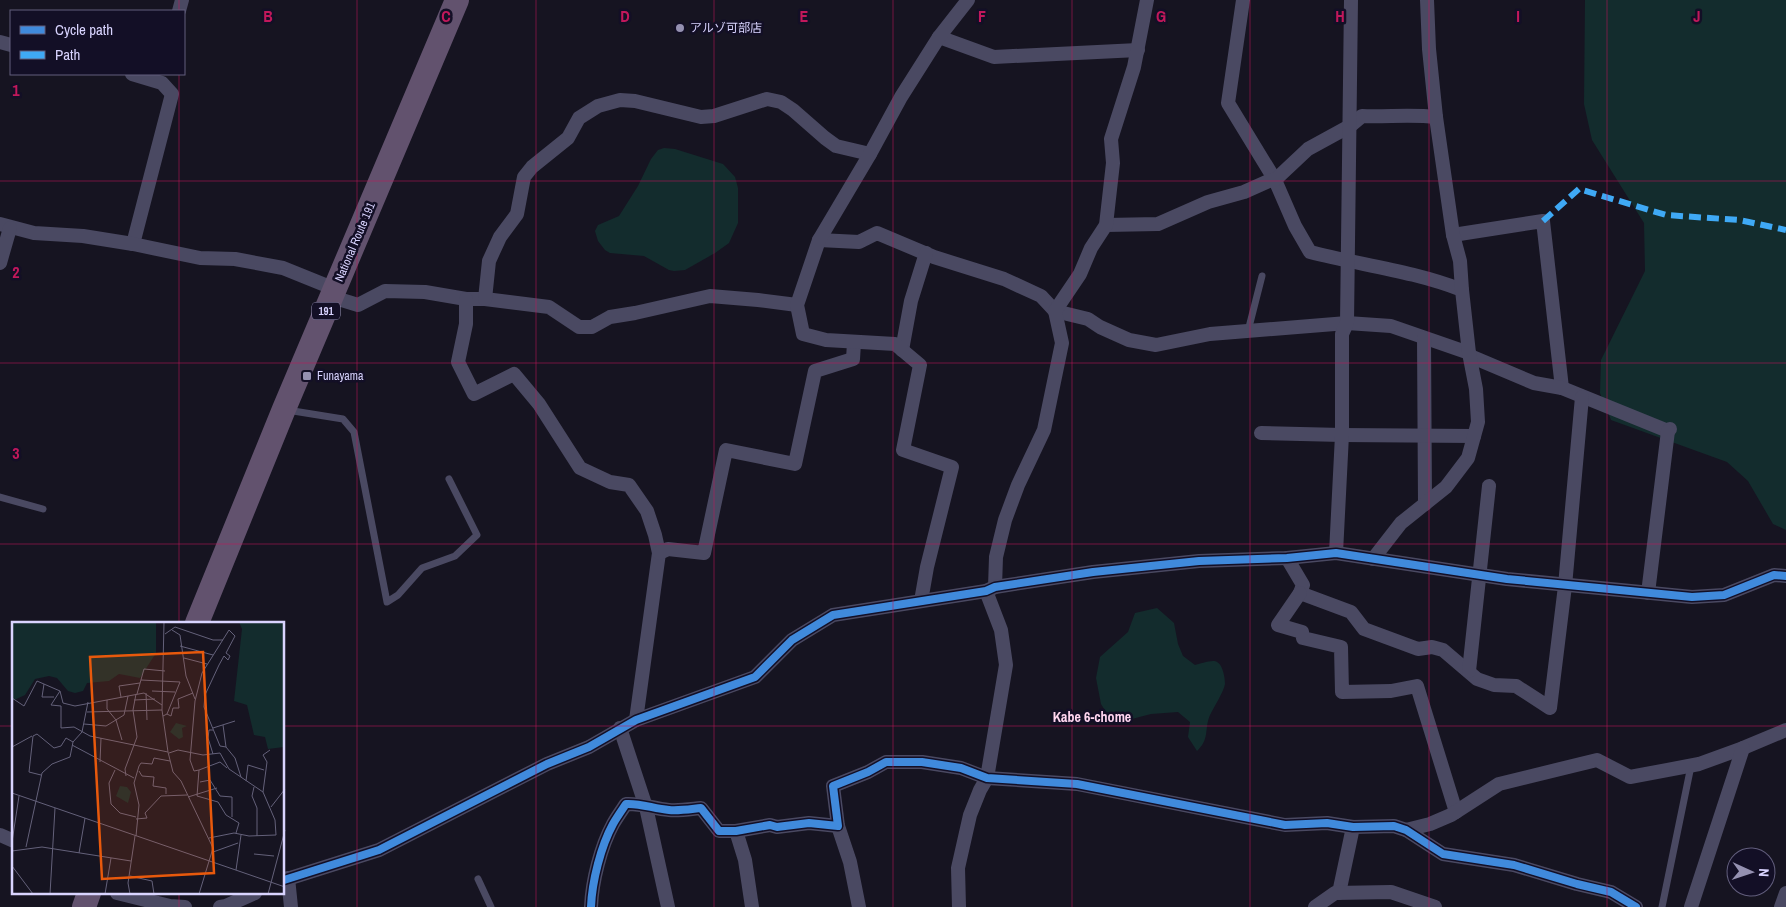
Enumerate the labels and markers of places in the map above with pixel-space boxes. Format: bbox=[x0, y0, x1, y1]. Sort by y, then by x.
place label: アルゾ可部店 bbox=[690, 20, 762, 36]
marker: アルゾ可部店 bbox=[674, 22, 686, 34]
place label: Funayama bbox=[317, 368, 364, 384]
marker: Funayama bbox=[301, 370, 313, 382]

